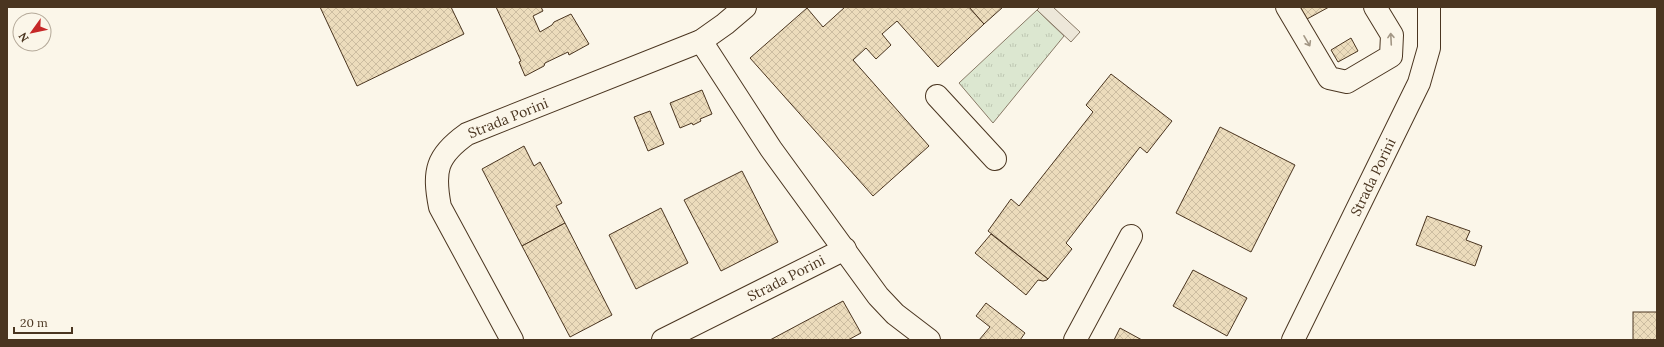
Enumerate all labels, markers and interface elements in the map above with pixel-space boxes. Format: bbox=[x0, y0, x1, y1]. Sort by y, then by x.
north arrow bbox=[12, 12, 52, 52]
text: N bbox=[15, 30, 32, 45]
one-way arrow bbox=[1388, 32, 1395, 45]
one-way arrow bbox=[1304, 35, 1312, 47]
street label: Strada Porini bbox=[465, 94, 551, 142]
street label: Strada Porini bbox=[1346, 135, 1400, 219]
street label: Strada Porini bbox=[744, 251, 828, 305]
scale bar bbox=[14, 309, 72, 335]
text: 20 m bbox=[20, 315, 48, 330]

